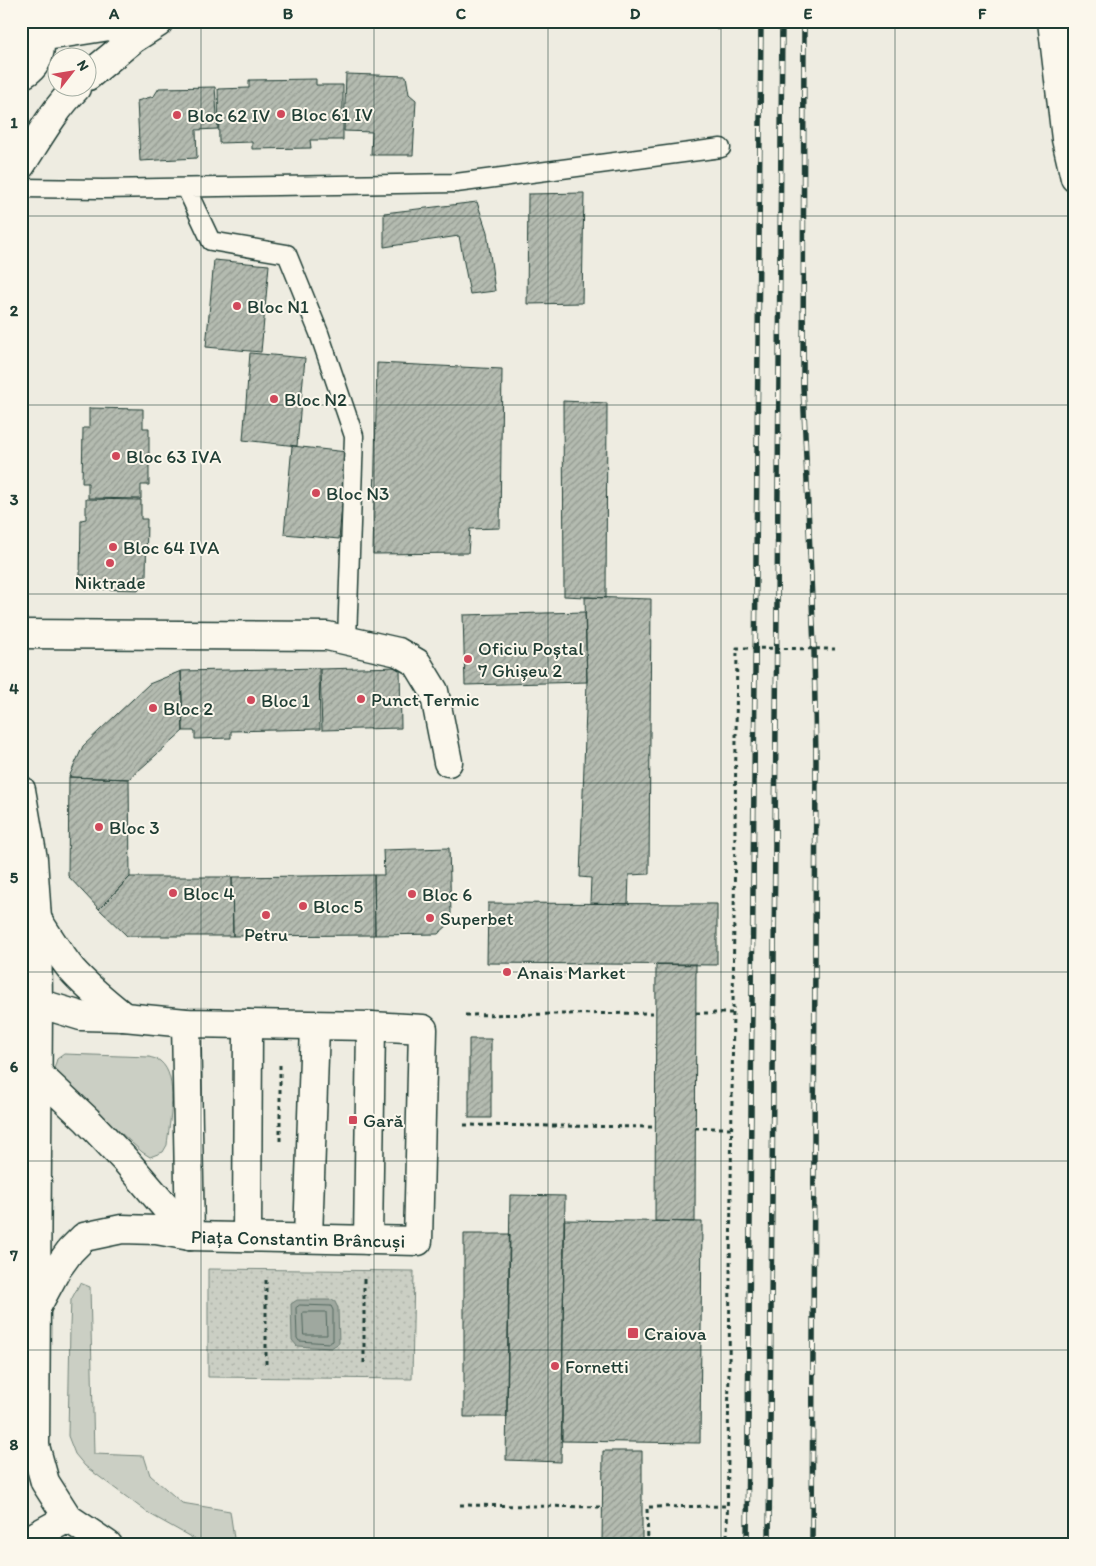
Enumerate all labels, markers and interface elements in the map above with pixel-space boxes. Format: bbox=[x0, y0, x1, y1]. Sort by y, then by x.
text: A bbox=[108, 4, 120, 23]
text: B bbox=[283, 4, 294, 23]
text: C bbox=[456, 4, 467, 23]
text: D bbox=[630, 4, 641, 23]
text: E bbox=[804, 4, 813, 23]
text: F bbox=[978, 4, 987, 23]
north arrow bbox=[48, 48, 98, 98]
text: N bbox=[73, 57, 92, 74]
place label: Bloc 61 IV bbox=[291, 103, 373, 126]
place label: Bloc 62 IV bbox=[187, 104, 270, 127]
marker: Bloc 61 IV bbox=[275, 108, 287, 120]
marker: Bloc 62 IV bbox=[171, 109, 183, 121]
text: 1 bbox=[10, 113, 18, 132]
place label: Bloc N1 bbox=[247, 295, 309, 318]
marker: Bloc N1 bbox=[231, 300, 243, 312]
text: 2 bbox=[10, 301, 19, 320]
place label: Bloc N2 bbox=[284, 388, 347, 411]
marker: Bloc N2 bbox=[268, 393, 280, 405]
place label: Bloc 63 IVA bbox=[126, 445, 221, 468]
marker: Bloc 63 IVA bbox=[110, 450, 122, 462]
place label: Bloc N3 bbox=[326, 482, 389, 505]
marker: Bloc N3 bbox=[310, 487, 322, 499]
text: 3 bbox=[10, 490, 19, 509]
place label: Bloc 64 IVA bbox=[123, 536, 219, 559]
marker: Bloc 64 IVA bbox=[107, 541, 119, 553]
marker: Niktrade bbox=[104, 557, 116, 569]
place label: Niktrade bbox=[74, 571, 146, 594]
place label: Oficiu Poștal 7 Ghișeu 2 bbox=[478, 637, 584, 682]
marker: Oficiu Poștal 7 Ghișeu 2 bbox=[462, 653, 474, 665]
text: 4 bbox=[9, 679, 19, 698]
place label: Punct Termic bbox=[371, 688, 480, 711]
place label: Bloc 1 bbox=[261, 689, 310, 712]
marker: Punct Termic bbox=[355, 693, 367, 705]
marker: Bloc 1 bbox=[245, 694, 257, 706]
place label: Bloc 2 bbox=[163, 697, 213, 720]
marker: Bloc 2 bbox=[147, 702, 159, 714]
place label: Bloc 3 bbox=[109, 816, 160, 839]
marker: Bloc 3 bbox=[93, 821, 105, 833]
text: 5 bbox=[10, 868, 19, 887]
place label: Bloc 4 bbox=[183, 882, 235, 905]
place label: Bloc 6 bbox=[422, 883, 472, 906]
marker: Bloc 4 bbox=[167, 887, 179, 899]
marker: Bloc 6 bbox=[406, 888, 418, 900]
place label: Bloc 5 bbox=[313, 895, 363, 918]
marker: Bloc 5 bbox=[297, 900, 309, 912]
place label: Superbet bbox=[440, 907, 514, 930]
marker: Petru bbox=[260, 909, 272, 921]
marker: Superbet bbox=[424, 912, 436, 924]
place label: Petru bbox=[244, 923, 288, 946]
place label: Anais Market bbox=[517, 961, 626, 984]
marker: Anais Market bbox=[501, 966, 513, 978]
text: 6 bbox=[10, 1057, 19, 1076]
place label: Gară bbox=[363, 1109, 404, 1132]
marker: Gară bbox=[347, 1114, 359, 1126]
street label: Piața Constantin Brâncuși bbox=[191, 1225, 406, 1253]
text: 7 bbox=[9, 1246, 18, 1265]
place label: Craiova bbox=[644, 1322, 707, 1345]
marker: Craiova bbox=[626, 1326, 640, 1340]
place label: Fornetti bbox=[565, 1355, 629, 1378]
marker: Fornetti bbox=[549, 1360, 561, 1372]
text: 8 bbox=[10, 1435, 19, 1454]

